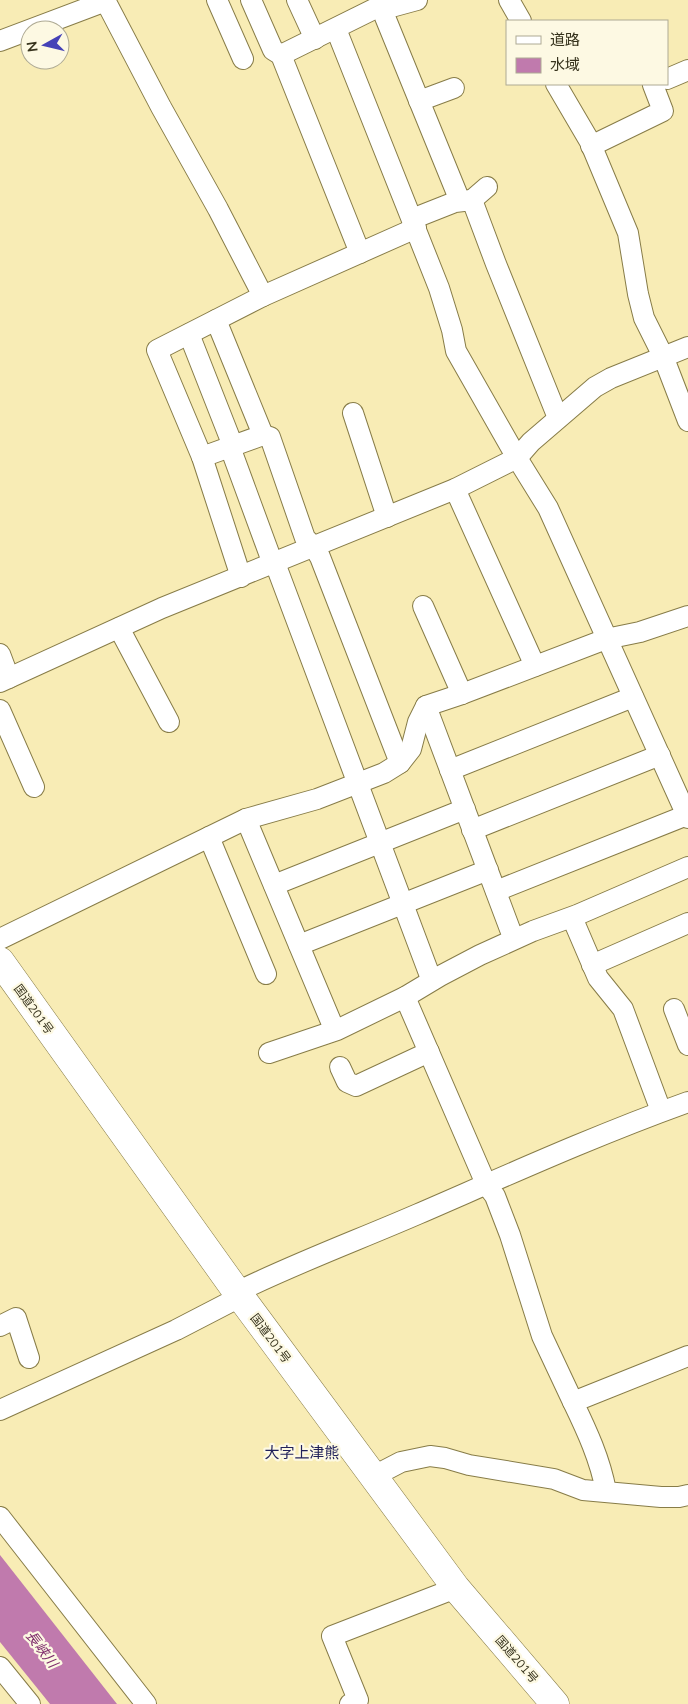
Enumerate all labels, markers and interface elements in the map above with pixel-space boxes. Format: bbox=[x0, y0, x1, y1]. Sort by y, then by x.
north arrow bbox=[20, 20, 70, 70]
legend bbox=[506, 20, 668, 85]
text: 道路 bbox=[550, 30, 580, 49]
text: N bbox=[22, 40, 42, 53]
text: 水域 bbox=[550, 55, 580, 74]
street label: 国道201号 bbox=[11, 981, 57, 1037]
street label: 国道201号 bbox=[248, 1310, 294, 1366]
district label: 大字上津熊 bbox=[264, 1443, 340, 1462]
water label: 長峡川 bbox=[22, 1627, 63, 1673]
street label: 国道201号 bbox=[492, 1632, 542, 1686]

